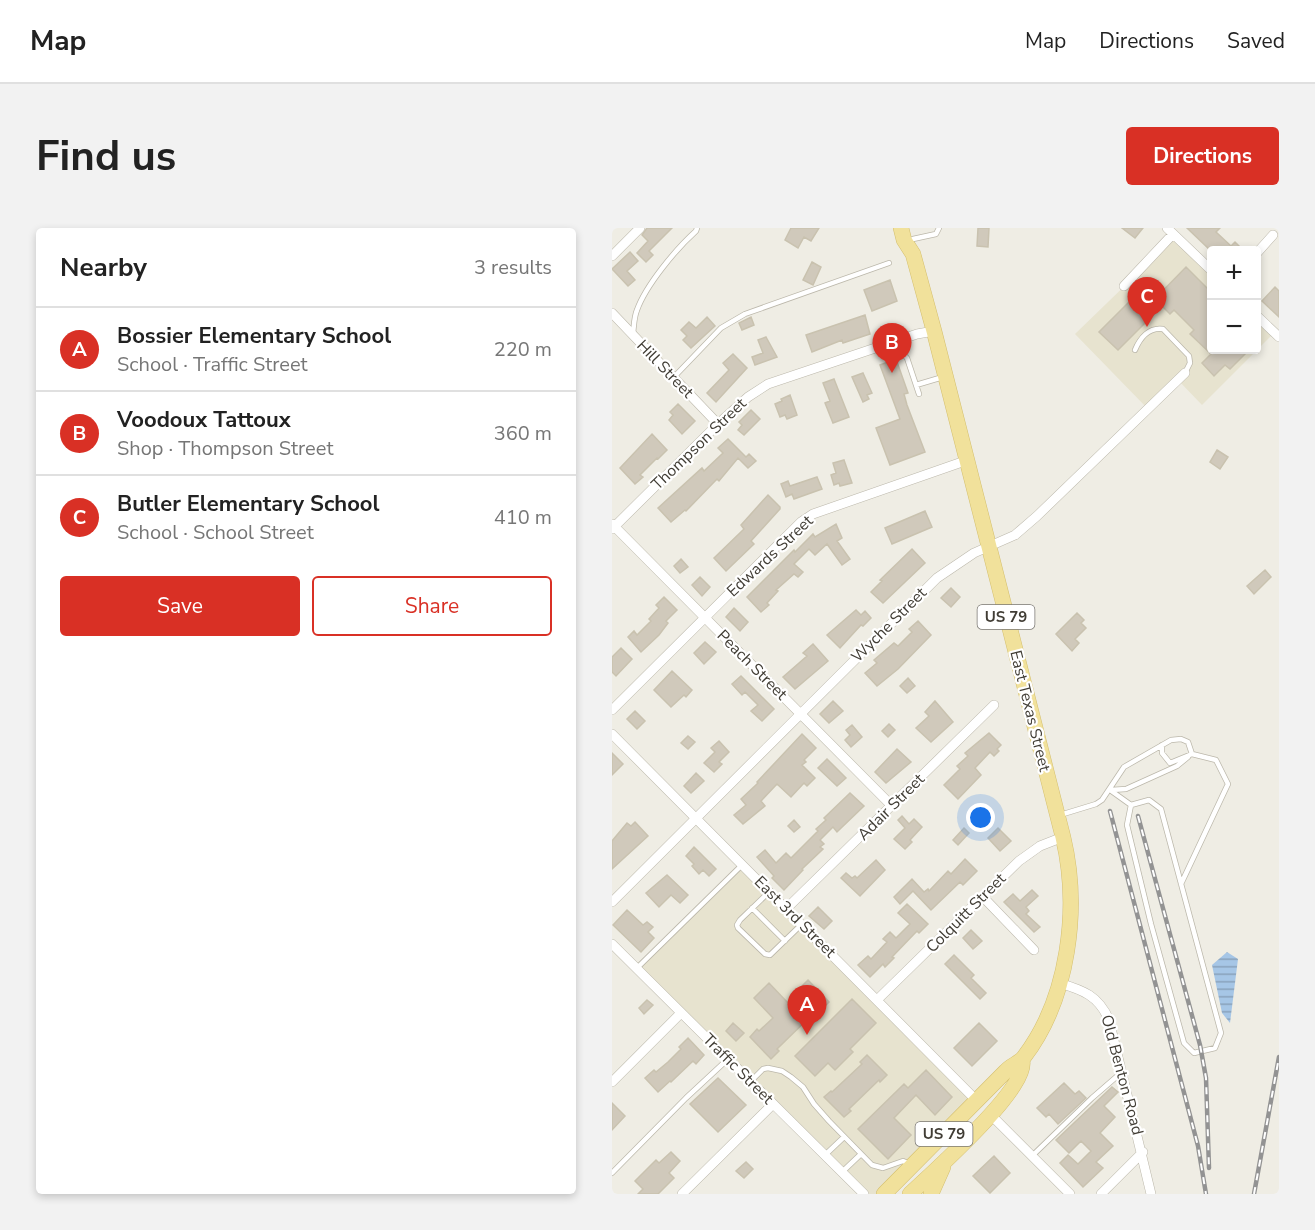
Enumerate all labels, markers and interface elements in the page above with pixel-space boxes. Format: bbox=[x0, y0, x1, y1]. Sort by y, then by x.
text: Map bbox=[30, 22, 86, 60]
text: Map bbox=[1025, 27, 1066, 55]
text: Directions bbox=[1099, 27, 1194, 55]
text: Saved bbox=[1227, 27, 1285, 55]
button: Directions bbox=[1126, 127, 1279, 185]
text: Find us bbox=[36, 128, 176, 185]
map controls bbox=[1207, 246, 1261, 354]
button: + bbox=[1207, 246, 1261, 300]
text: Nearby bbox=[60, 250, 147, 285]
text: 3 results bbox=[474, 254, 552, 281]
pin: C bbox=[1128, 278, 1166, 327]
button: − bbox=[1207, 300, 1261, 354]
text: Bossier Elementary School bbox=[117, 321, 391, 351]
pin: B bbox=[872, 324, 912, 373]
street label: Hill Street bbox=[632, 335, 699, 403]
text: A bbox=[72, 336, 87, 363]
text: 220 m bbox=[494, 336, 552, 363]
text: School · Traffic Street bbox=[117, 351, 308, 378]
street label: Thompson Street bbox=[647, 393, 752, 495]
text: Voodoux Tattoux bbox=[117, 405, 291, 435]
text: B bbox=[73, 420, 86, 447]
text: 360 m bbox=[494, 420, 552, 447]
text: Shop · Thompson Street bbox=[117, 435, 333, 462]
text: Butler Elementary School bbox=[117, 489, 380, 519]
text: C bbox=[73, 504, 86, 531]
text: 410 m bbox=[494, 504, 552, 531]
street label: Edwards Street bbox=[722, 510, 818, 602]
text: School · School Street bbox=[117, 519, 314, 546]
button: Save bbox=[60, 576, 300, 636]
button: Share bbox=[312, 576, 552, 636]
street label: Wyche Street bbox=[847, 582, 932, 667]
road number: US 79 bbox=[978, 605, 1034, 629]
street label: Peach Street bbox=[712, 625, 792, 705]
street label: East Texas Street bbox=[1004, 648, 1056, 774]
street label: Adair Street bbox=[853, 768, 930, 845]
your location bbox=[966, 803, 995, 832]
street label: Colquitt Street bbox=[921, 868, 1011, 958]
street label: East 3rd Street bbox=[749, 871, 841, 963]
pin: A bbox=[788, 986, 826, 1035]
street label: Old Benton Road bbox=[1095, 1012, 1149, 1138]
street label: Traffic Street bbox=[698, 1029, 778, 1109]
road number: US 79 bbox=[916, 1122, 972, 1146]

